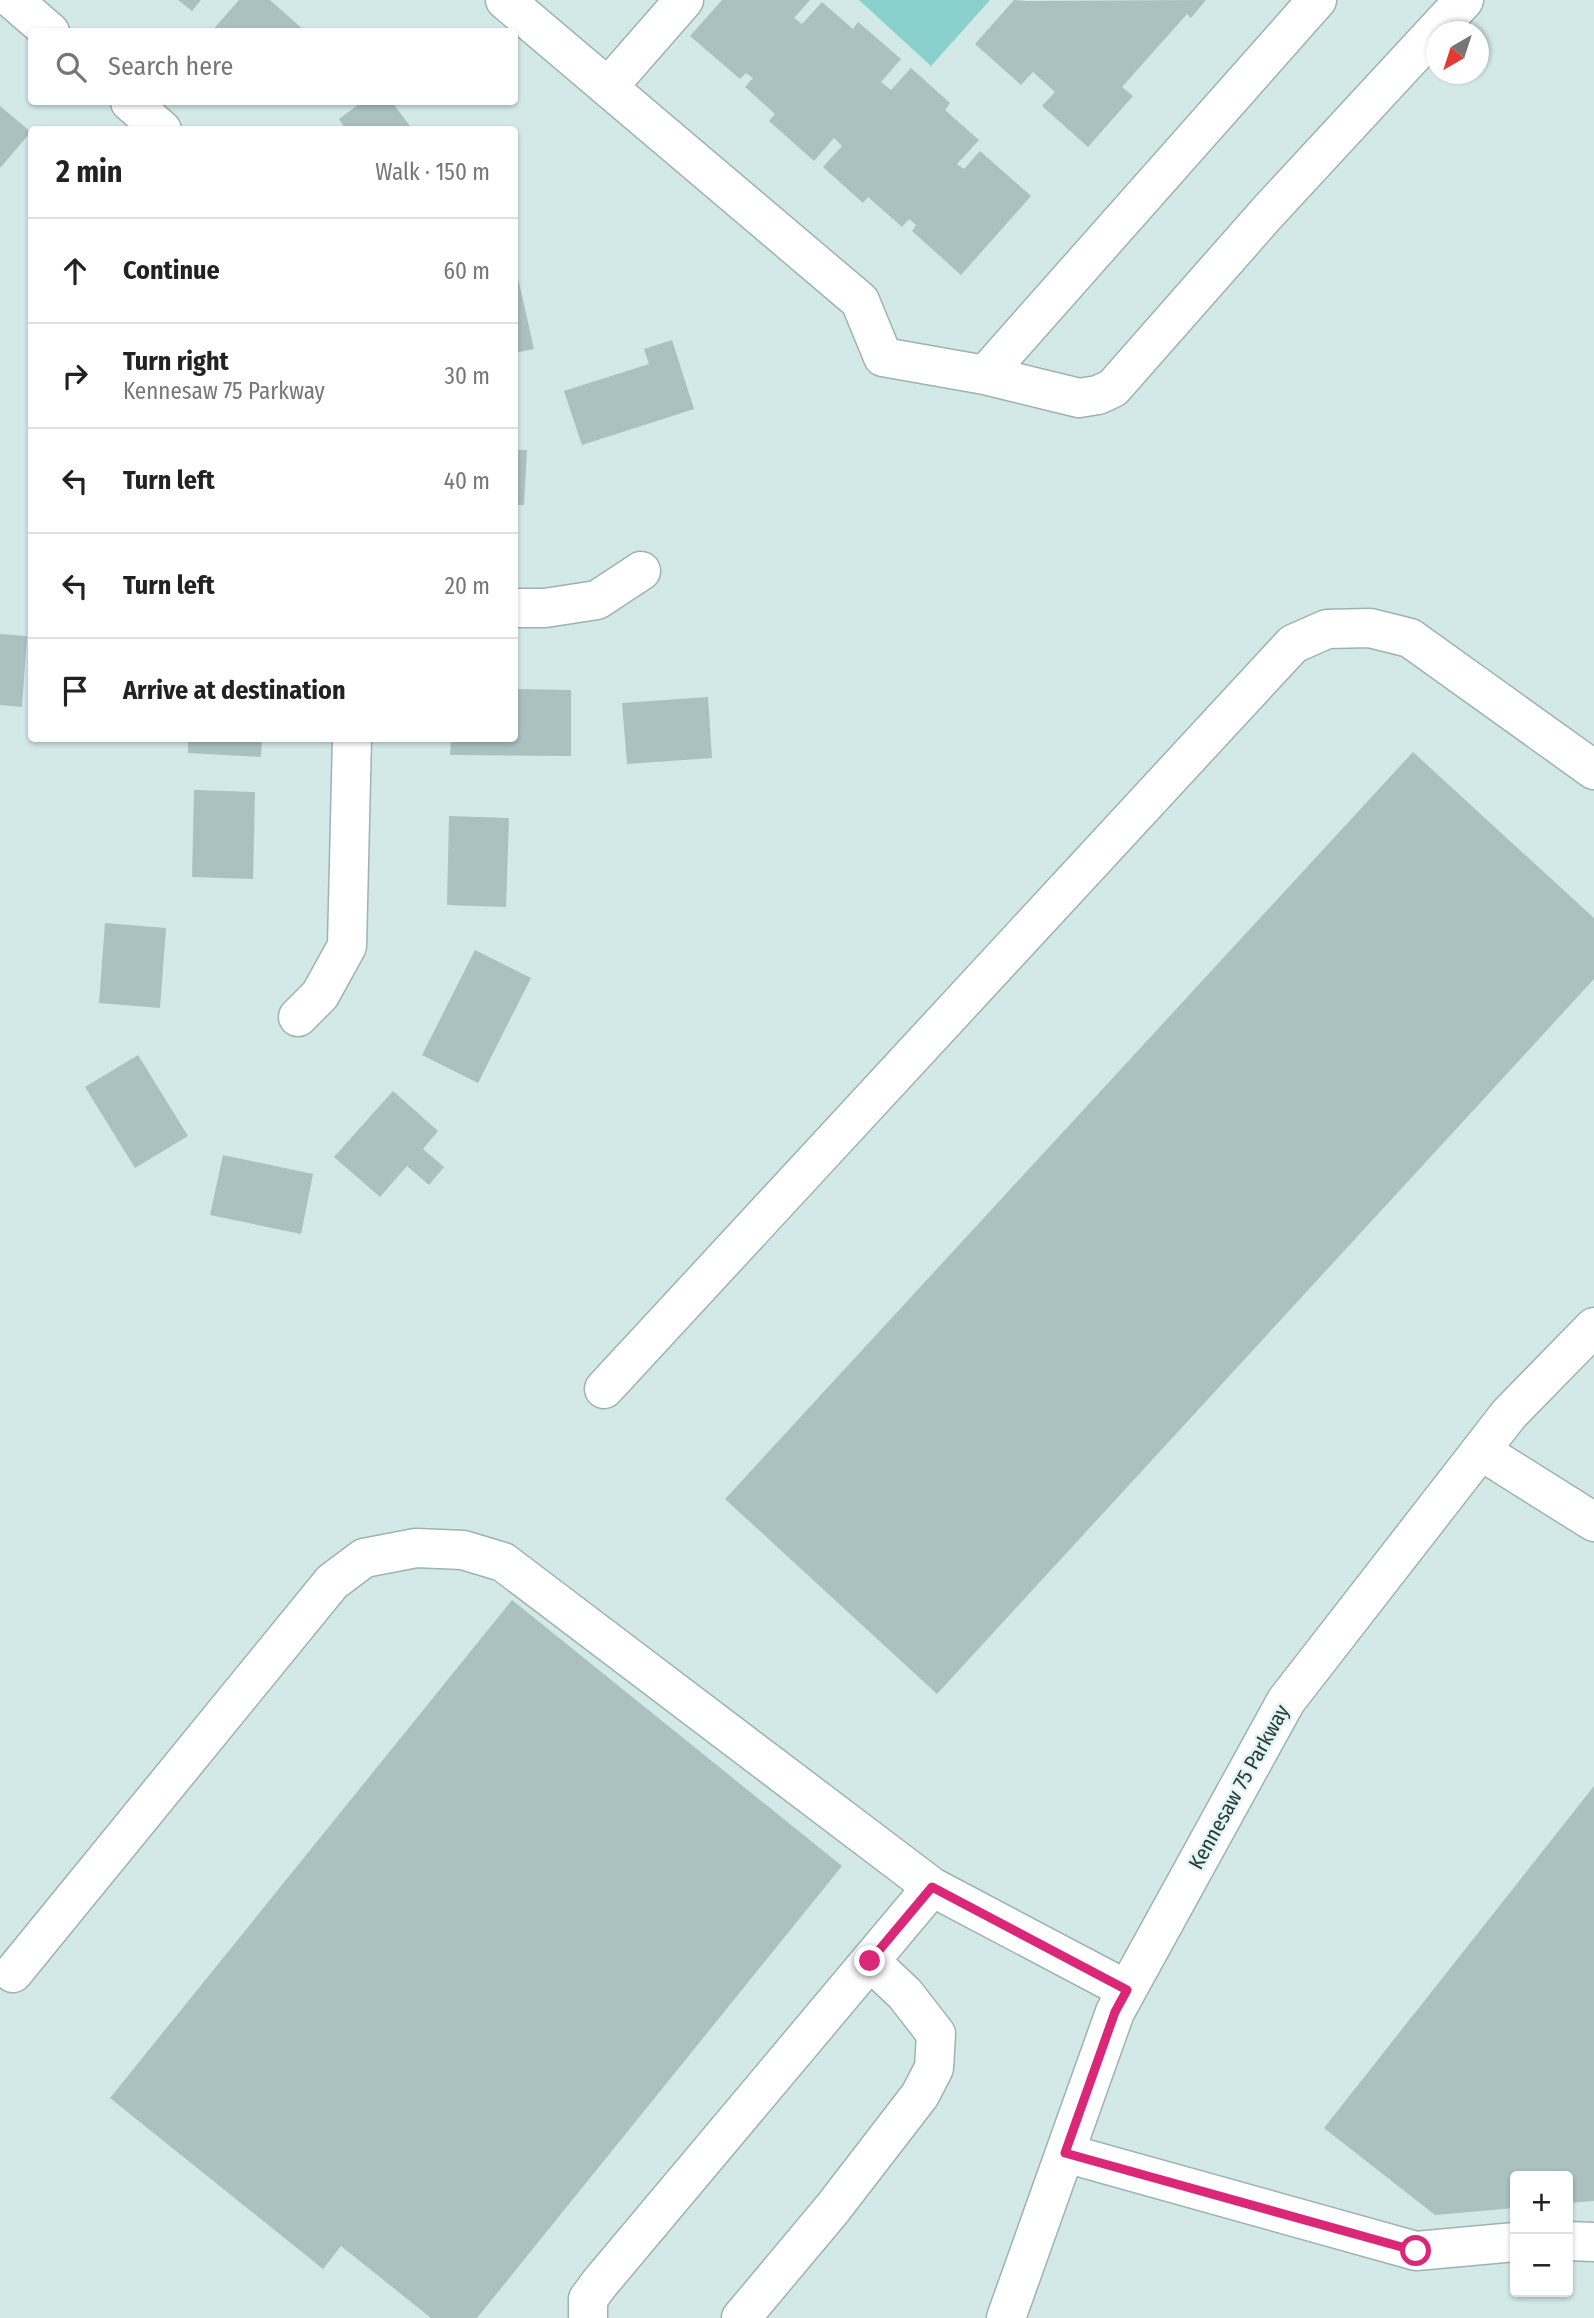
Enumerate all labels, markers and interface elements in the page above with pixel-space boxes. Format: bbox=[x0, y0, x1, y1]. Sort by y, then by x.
north arrow bbox=[1426, 21, 1489, 84]
search box bbox=[28, 28, 518, 105]
icon: search bbox=[52, 48, 90, 86]
text: Search here bbox=[108, 51, 233, 82]
text: 2 min bbox=[56, 154, 123, 190]
text: Walk · 150 m bbox=[375, 158, 490, 186]
icon: ahead bbox=[56, 252, 94, 290]
text: Continue bbox=[123, 255, 220, 286]
text: 60 m bbox=[444, 257, 490, 285]
text: Turn right bbox=[123, 346, 229, 377]
icon: right bbox=[56, 357, 94, 395]
text: 30 m bbox=[445, 362, 490, 390]
text: Kennesaw 75 Parkway bbox=[123, 377, 325, 405]
icon: left bbox=[56, 462, 94, 500]
text: Turn left bbox=[123, 465, 215, 496]
text: 40 m bbox=[444, 467, 490, 495]
icon: left bbox=[56, 567, 94, 605]
text: Turn left bbox=[123, 570, 215, 601]
text: 20 m bbox=[445, 572, 490, 600]
icon: arrive bbox=[56, 672, 94, 710]
text: Arrive at destination bbox=[123, 675, 346, 706]
street label: Kennesaw 75 Parkway bbox=[1183, 1700, 1295, 1874]
route end bbox=[854, 1945, 885, 1976]
map controls bbox=[1510, 2171, 1573, 2297]
button: + bbox=[1510, 2171, 1573, 2234]
button: − bbox=[1510, 2234, 1573, 2297]
route start bbox=[1400, 2235, 1431, 2266]

